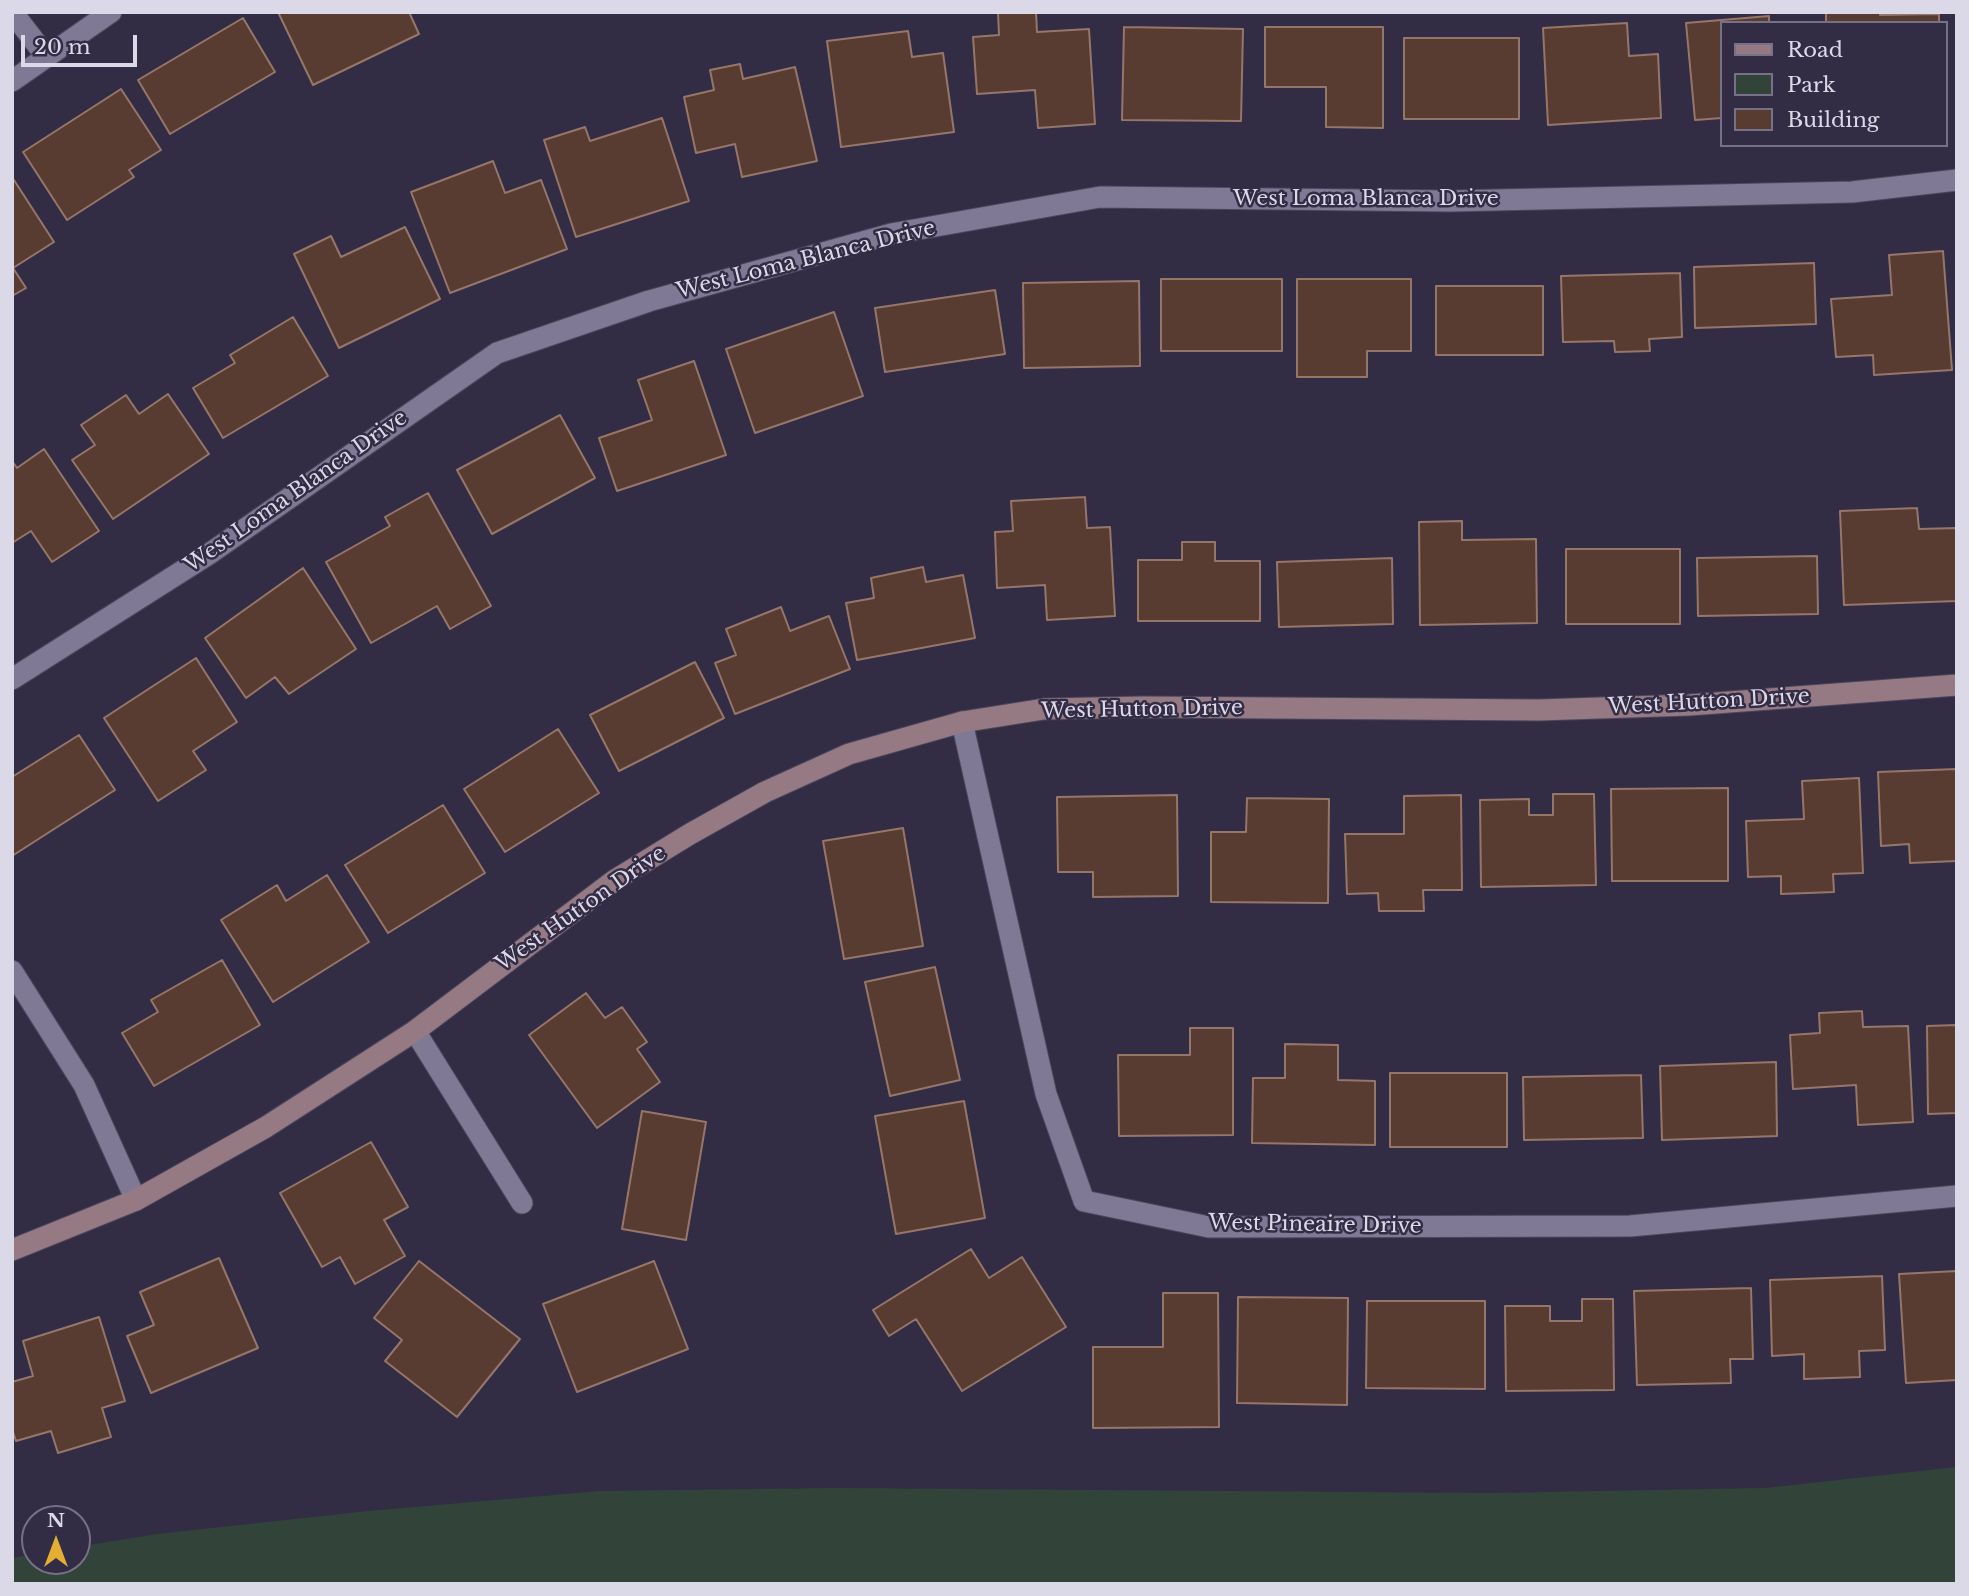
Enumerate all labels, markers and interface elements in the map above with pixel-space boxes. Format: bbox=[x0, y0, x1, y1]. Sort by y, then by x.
scale bar bbox=[24, 21, 140, 65]
legend bbox=[1720, 21, 1948, 147]
text: 20 m bbox=[34, 34, 91, 60]
text: Road bbox=[1787, 37, 1843, 63]
text: Park bbox=[1787, 72, 1836, 98]
text: Building bbox=[1787, 107, 1879, 133]
street label: West Loma Blanca Drive bbox=[1233, 186, 1499, 212]
street label: West Loma Blanca Drive bbox=[674, 216, 938, 304]
street label: West Loma Blanca Drive bbox=[180, 405, 412, 579]
street label: West Hutton Drive bbox=[1608, 684, 1810, 720]
street label: West Hutton Drive bbox=[1041, 696, 1243, 724]
street label: West Hutton Drive bbox=[491, 841, 671, 977]
street label: West Pineaire Drive bbox=[1208, 1211, 1422, 1239]
north arrow bbox=[21, 1505, 91, 1575]
text: N bbox=[47, 1509, 65, 1532]

